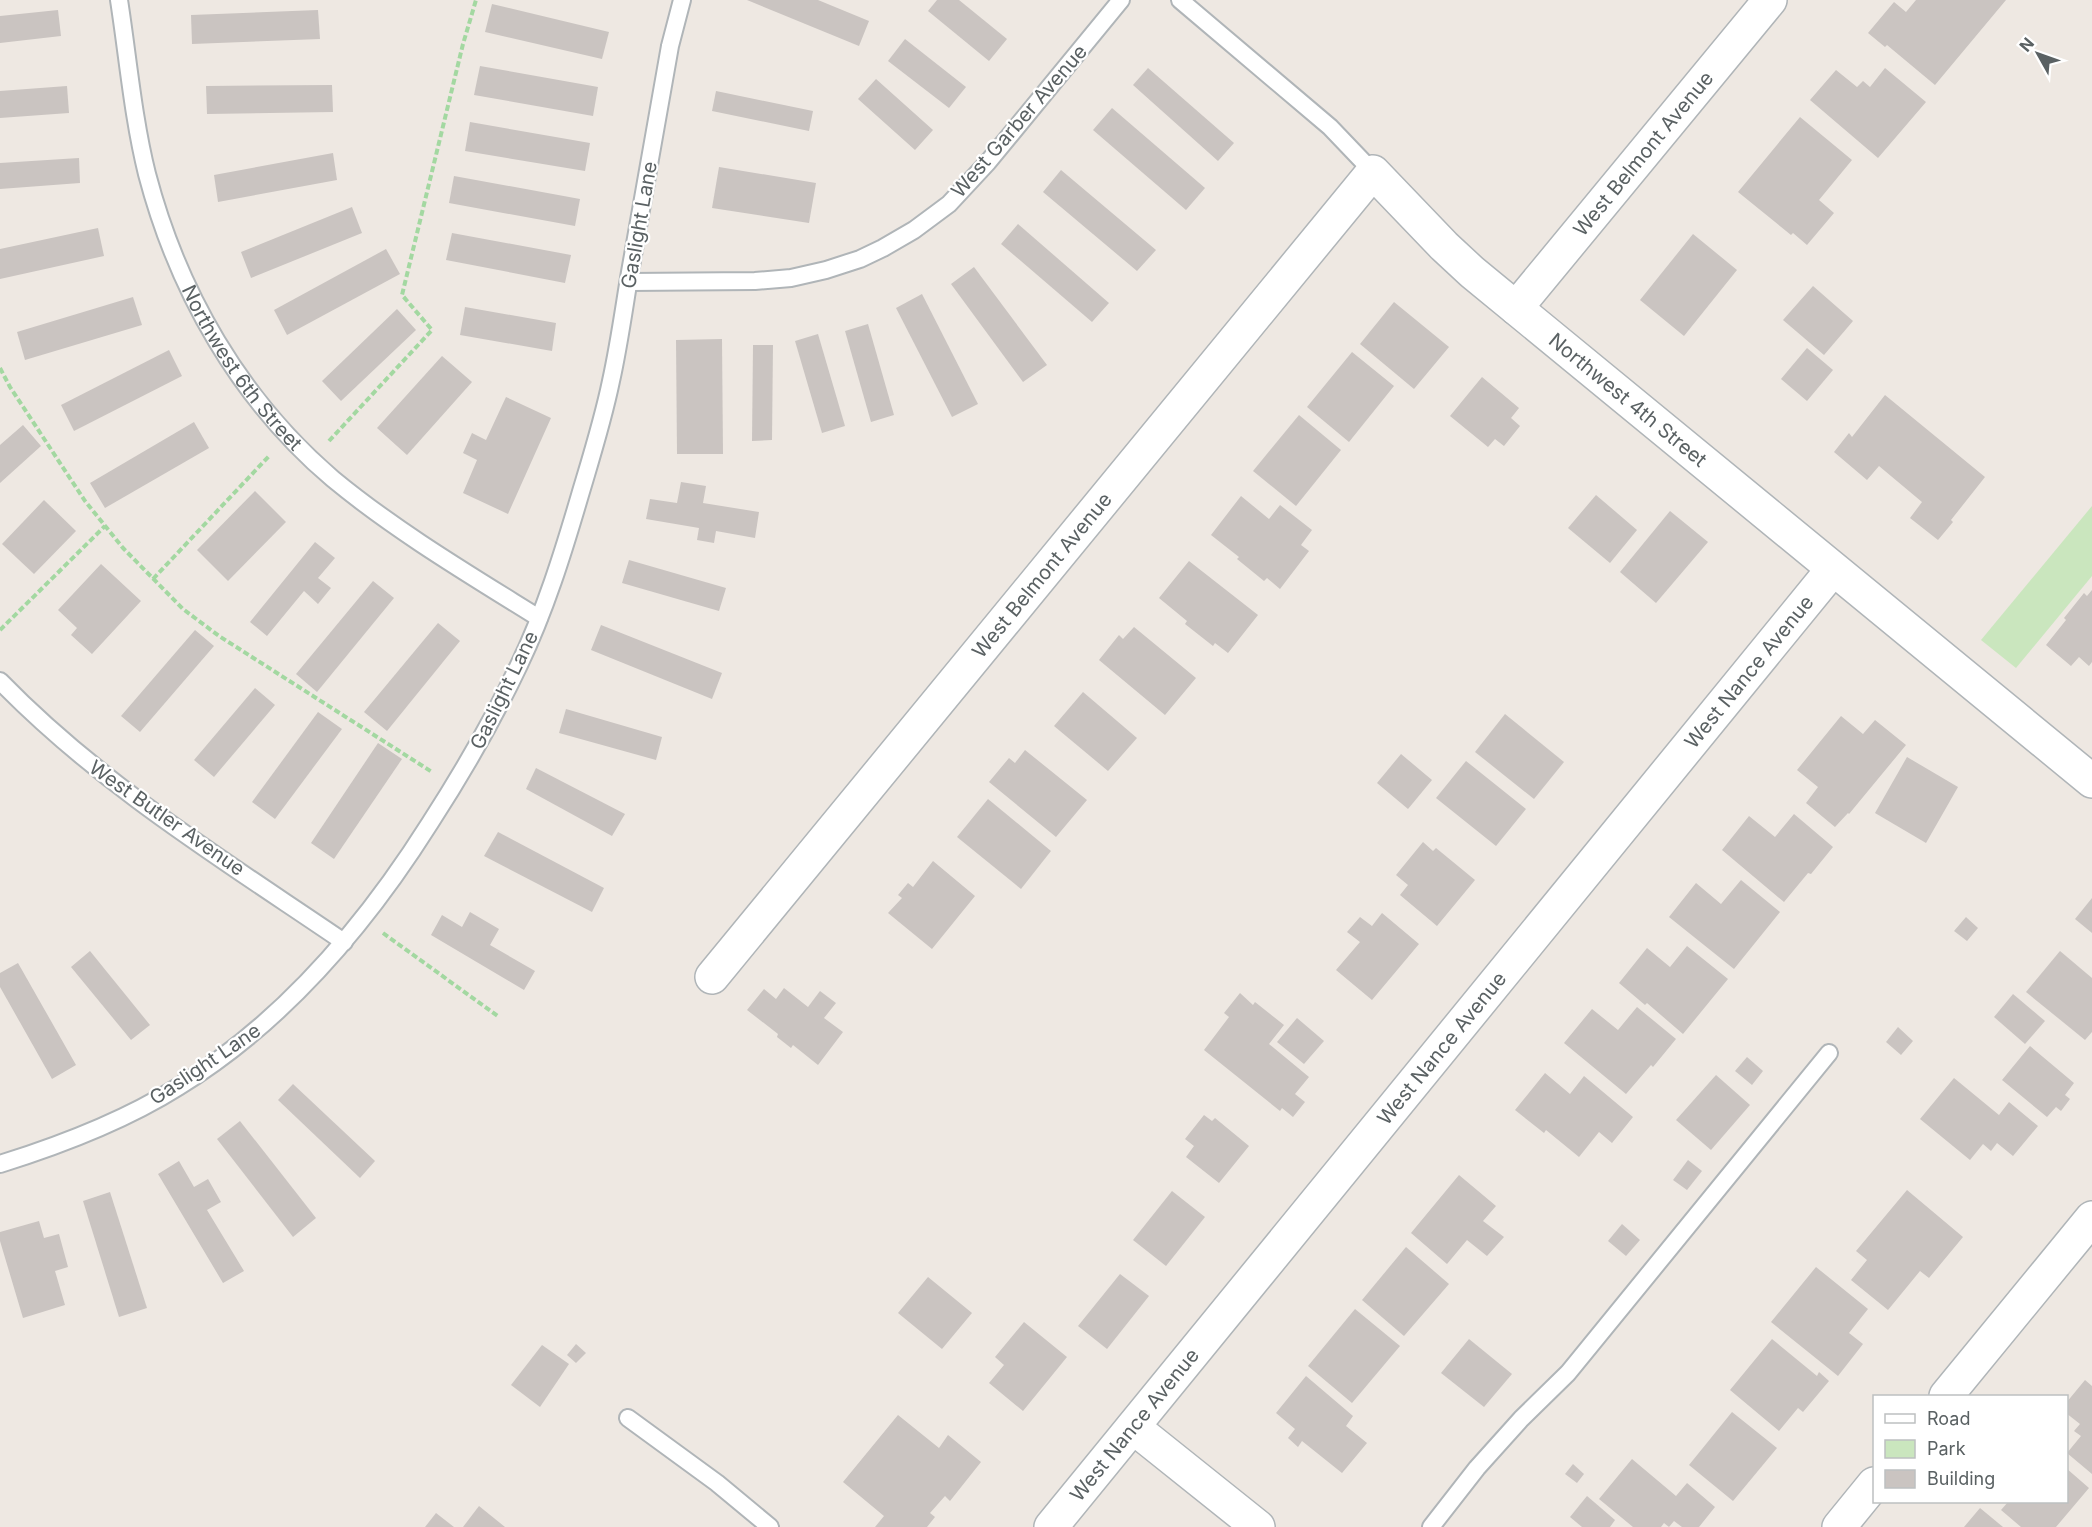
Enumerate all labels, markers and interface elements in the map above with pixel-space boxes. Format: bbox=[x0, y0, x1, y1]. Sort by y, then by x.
north arrow bbox=[2008, 24, 2068, 84]
text: N bbox=[2015, 33, 2038, 55]
street label: West Garber Avenue bbox=[946, 40, 1092, 202]
street label: West Belmont Avenue bbox=[1568, 66, 1718, 241]
street label: Gaslight Lane bbox=[616, 160, 662, 290]
street label: Northwest 6th Street bbox=[177, 281, 308, 456]
street label: Northwest 4th Street bbox=[1544, 328, 1712, 472]
street label: West Belmont Avenue bbox=[967, 488, 1117, 663]
street label: West Nance Avenue bbox=[1680, 590, 1819, 753]
street label: Gaslight Lane bbox=[465, 627, 543, 753]
street label: West Butler Avenue bbox=[85, 755, 249, 881]
street label: West Nance Avenue bbox=[1372, 967, 1511, 1130]
street label: Gaslight Lane bbox=[145, 1018, 265, 1110]
street label: West Nance Avenue bbox=[1065, 1343, 1204, 1506]
legend bbox=[1873, 1395, 2068, 1503]
text: Road bbox=[1927, 1408, 1970, 1429]
text: Park bbox=[1927, 1438, 1966, 1459]
text: Building bbox=[1927, 1468, 1995, 1489]

